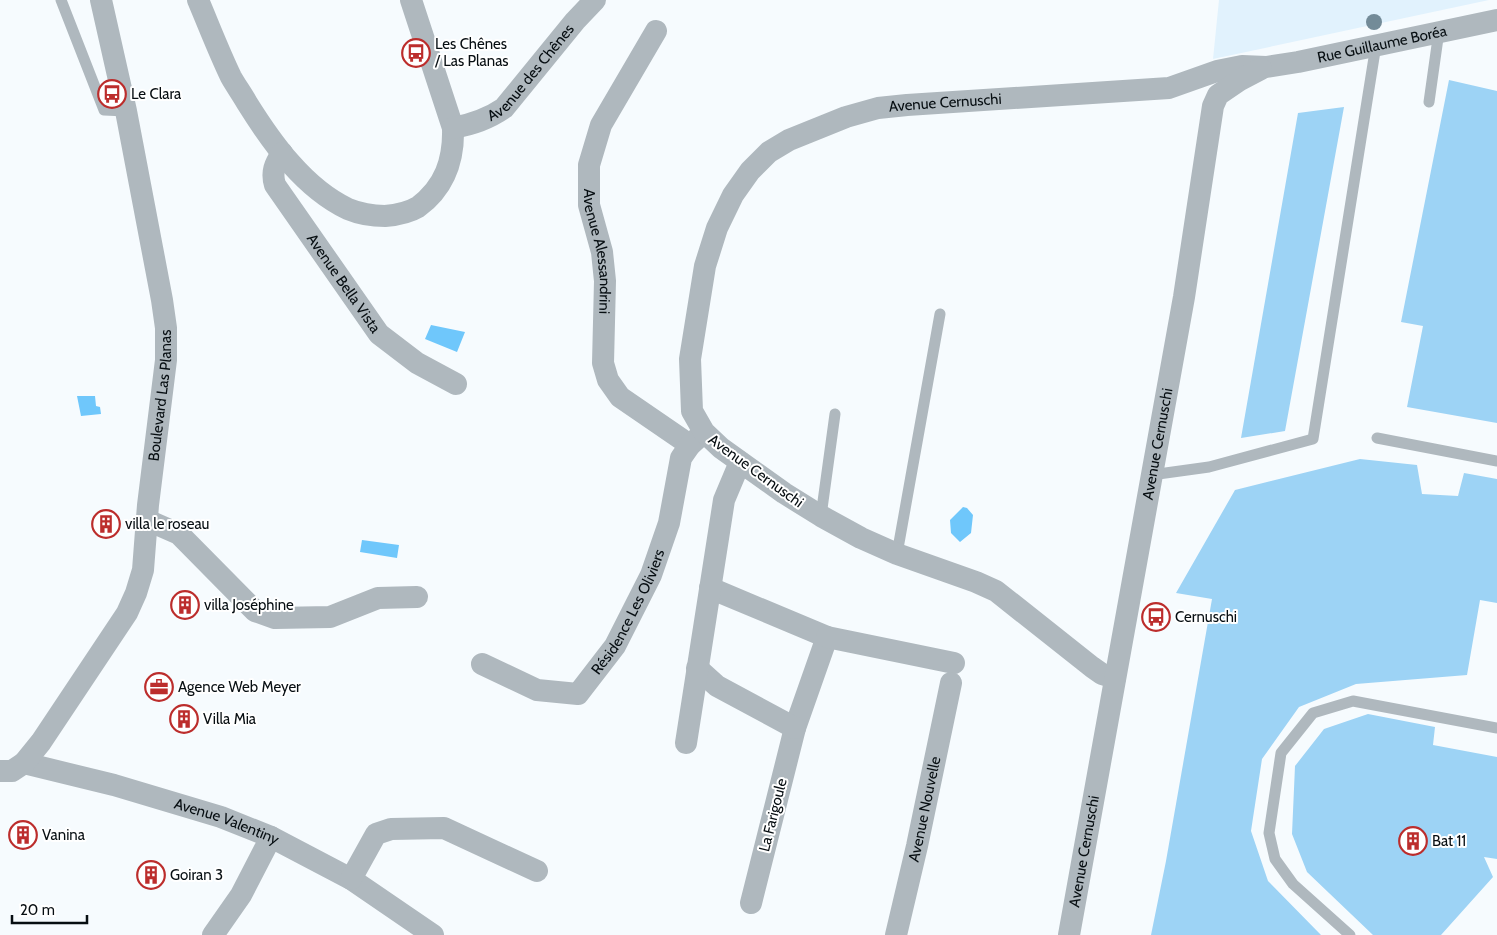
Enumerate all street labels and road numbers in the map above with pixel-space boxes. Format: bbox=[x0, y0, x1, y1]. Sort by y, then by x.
street label: Avenue des Chênes bbox=[484, 20, 578, 125]
street label: Rue Guillaume Boréa bbox=[1316, 22, 1449, 67]
street label: Avenue Cernuschi bbox=[888, 90, 1002, 116]
street label: Avenue Alessandrini bbox=[580, 189, 614, 314]
street label: Avenue Bella Vista bbox=[303, 230, 385, 337]
street label: Boulevard Las Planas bbox=[145, 330, 175, 462]
street label: Avenue Cernuschi bbox=[1139, 387, 1176, 501]
street label: Avenue Cernuschi bbox=[705, 431, 807, 511]
street label: Résidence Les Oliviers bbox=[587, 547, 668, 678]
street label: Avenue Nouvelle bbox=[905, 755, 944, 864]
street label: La Farigoule bbox=[755, 776, 791, 854]
street label: Avenue Cernuschi bbox=[1065, 794, 1103, 909]
street label: Avenue Valentiny bbox=[172, 795, 283, 849]

